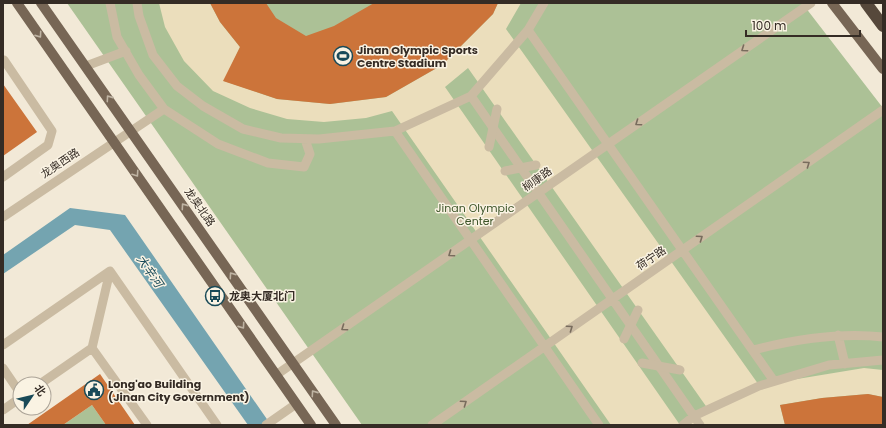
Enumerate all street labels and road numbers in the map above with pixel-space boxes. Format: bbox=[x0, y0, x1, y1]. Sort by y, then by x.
street label: 龙奥西路 bbox=[37, 144, 83, 182]
street label: 柳康路 bbox=[519, 163, 555, 195]
street label: 龙奥北路 bbox=[181, 184, 219, 230]
street label: 荷宁路 bbox=[633, 242, 669, 274]

